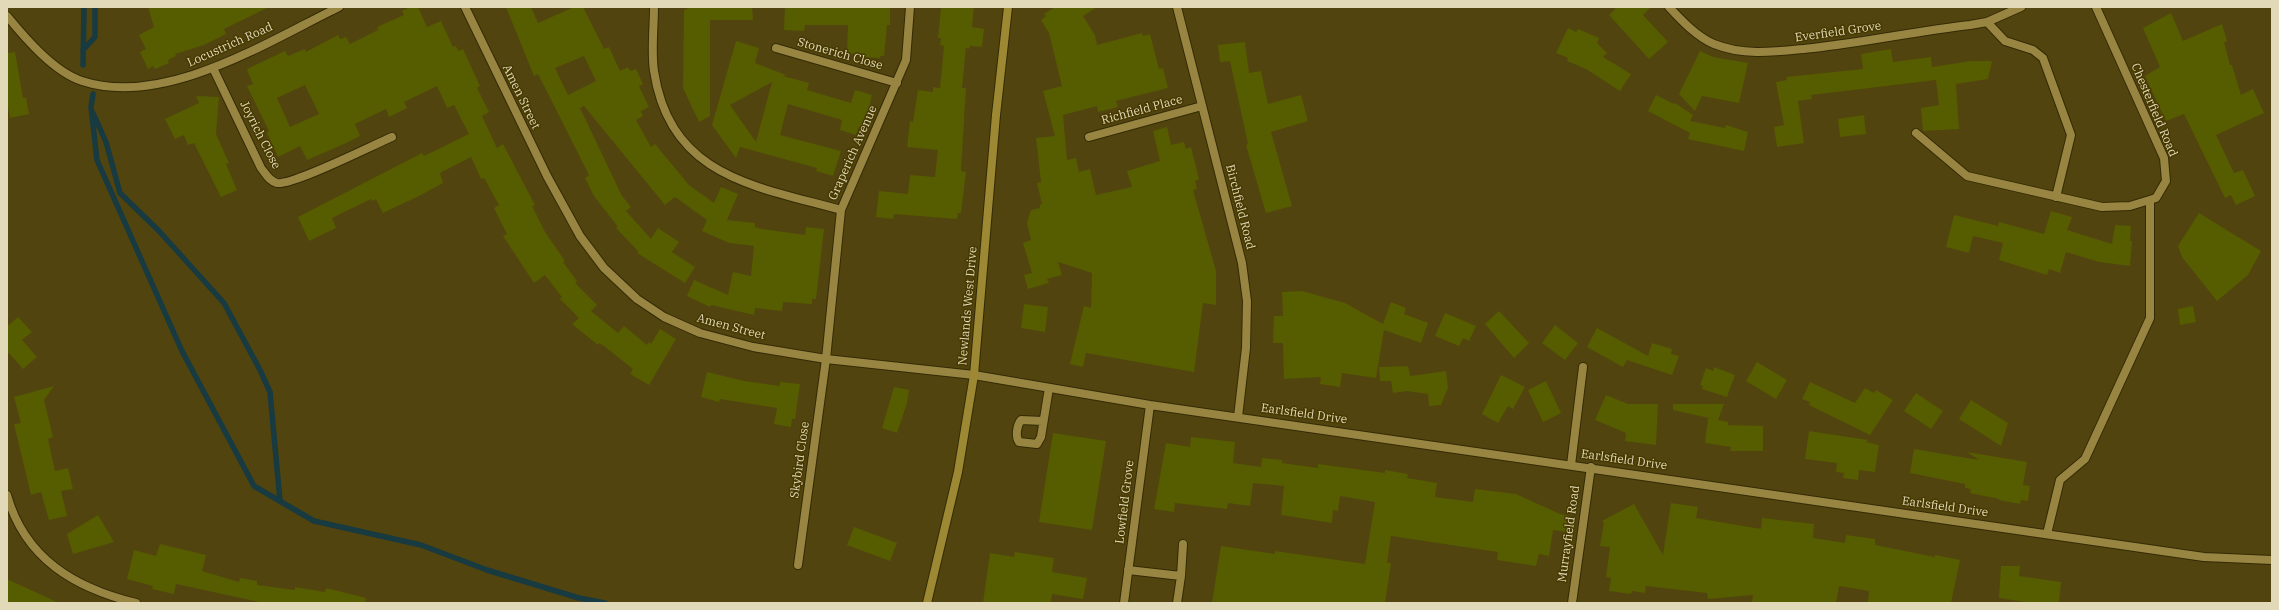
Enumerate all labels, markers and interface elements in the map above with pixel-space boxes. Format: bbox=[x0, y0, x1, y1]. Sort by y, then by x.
street label: Everfield Grove bbox=[1794, 19, 1882, 45]
street label: Locustrich Road bbox=[185, 20, 275, 70]
street label: Stonerich Close bbox=[796, 35, 884, 73]
street label: Chesterfield Road bbox=[2128, 61, 2180, 159]
street label: Amen Street bbox=[499, 62, 543, 132]
street label: Richfield Place bbox=[1100, 92, 1184, 128]
street label: Joyrich Close bbox=[237, 99, 283, 171]
street label: Graperich Avenue bbox=[826, 103, 880, 203]
street label: Birchfield Road bbox=[1222, 163, 1258, 251]
street label: Newlands West Drive bbox=[956, 246, 980, 366]
street label: Amen Street bbox=[695, 311, 767, 343]
street label: Earlsfield Drive bbox=[1260, 401, 1348, 427]
street label: Skybird Close bbox=[787, 421, 813, 499]
street label: Earlsfield Drive bbox=[1580, 447, 1668, 473]
street label: Lowfield Grove bbox=[1113, 459, 1137, 545]
street label: Murrayfield Road bbox=[1555, 485, 1583, 583]
street label: Earlsfield Drive bbox=[1901, 494, 1989, 520]

